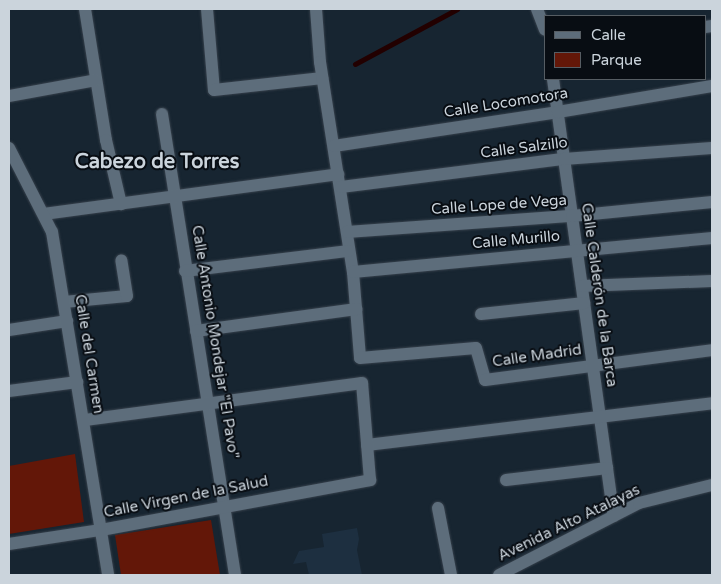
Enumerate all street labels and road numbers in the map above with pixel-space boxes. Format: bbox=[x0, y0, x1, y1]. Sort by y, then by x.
street label: Calle Locomotora bbox=[443, 84, 569, 122]
street label: Calle Salzillo bbox=[479, 134, 569, 162]
street label: Calle Lope de Vega bbox=[430, 191, 568, 219]
street label: Calle Calderón de la Barca bbox=[577, 202, 621, 388]
street label: Calle Antonio Mondejar "El Pavo" bbox=[188, 224, 242, 460]
street label: Calle Murillo bbox=[471, 227, 561, 253]
street label: Calle del Carmen bbox=[71, 293, 107, 415]
street label: Calle Madrid bbox=[491, 341, 583, 371]
street label: Calle Virgen de la Salud bbox=[102, 472, 270, 522]
street label: Avenida Alto Atalayas bbox=[495, 481, 643, 565]

